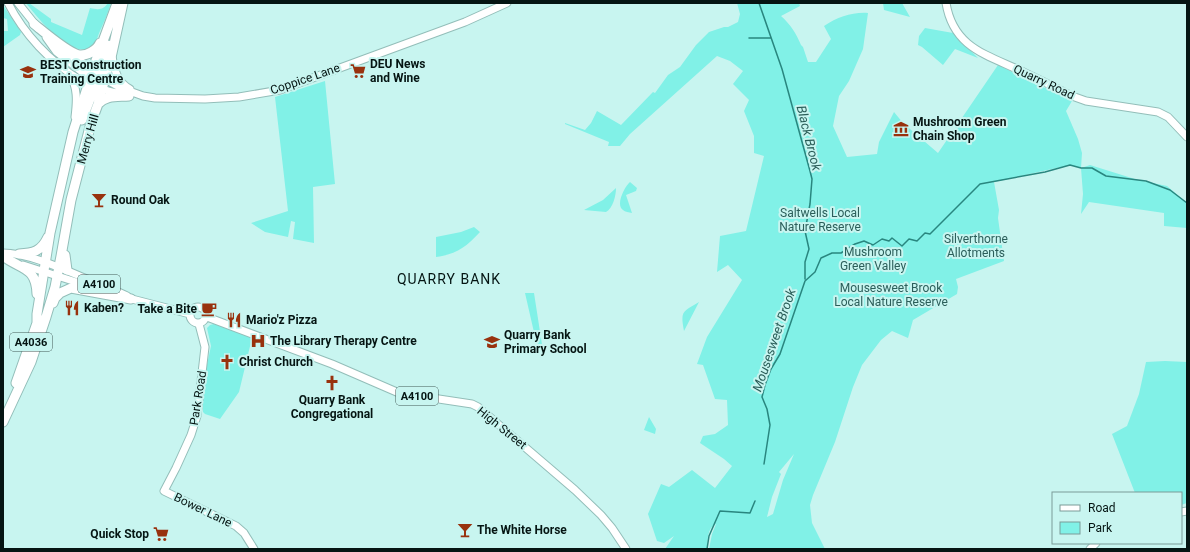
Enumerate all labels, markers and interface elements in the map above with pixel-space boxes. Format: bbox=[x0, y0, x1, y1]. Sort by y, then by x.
place label: DEU News and Wine bbox=[370, 57, 425, 85]
place label: BEST Construction Training Centre bbox=[40, 58, 142, 86]
street label: Coppice Lane bbox=[268, 61, 342, 97]
supermarket icon: DEU News and Wine bbox=[349, 62, 367, 80]
street label: Quarry Road bbox=[1011, 62, 1077, 102]
school or university icon: BEST Construction Training Centre bbox=[19, 63, 37, 81]
water label: Black Brook bbox=[794, 104, 824, 173]
street label: Merry Hill bbox=[74, 113, 102, 165]
place label: Mushroom Green Chain Shop bbox=[913, 115, 1007, 143]
museum icon: Mushroom Green Chain Shop bbox=[892, 120, 910, 138]
bar icon: Round Oak bbox=[90, 191, 108, 209]
place label: Round Oak bbox=[111, 193, 170, 207]
park label: Saltwells Local Nature Reserve bbox=[779, 206, 861, 234]
park label: Silverthorne Allotments bbox=[944, 232, 1008, 260]
park label: Mushroom Green Valley bbox=[840, 245, 906, 273]
district label: QUARRY BANK bbox=[397, 271, 501, 287]
road number: A4100 bbox=[78, 275, 120, 293]
park label: Mousesweet Brook Local Nature Reserve bbox=[834, 281, 948, 309]
water label: Mousesweet Brook bbox=[749, 286, 799, 393]
restaurant icon: Kaben? bbox=[63, 299, 81, 317]
cafe icon: Take a Bite bbox=[200, 300, 218, 318]
place label: Kaben? bbox=[84, 301, 124, 315]
place label: Take a Bite bbox=[137, 302, 198, 316]
restaurant icon: Mario'z Pizza bbox=[225, 311, 243, 329]
place label: Mario'z Pizza bbox=[246, 313, 318, 327]
place label: Quarry Bank Primary School bbox=[504, 328, 587, 356]
hospital icon: The Library Therapy Centre bbox=[249, 332, 267, 350]
road number: A4036 bbox=[10, 333, 52, 351]
school or university icon: Quarry Bank Primary School bbox=[483, 333, 501, 351]
place label: The Library Therapy Centre bbox=[270, 334, 417, 348]
church icon: Christ Church bbox=[218, 353, 236, 371]
place label: Christ Church bbox=[239, 355, 313, 369]
street label: Park Road bbox=[187, 370, 209, 426]
church icon: Quarry Bank Congregational bbox=[323, 374, 341, 392]
road number: A4100 bbox=[396, 387, 438, 405]
place label: Quarry Bank Congregational bbox=[291, 393, 373, 421]
street label: High Street bbox=[474, 404, 530, 452]
street label: Bower Lane bbox=[172, 490, 234, 530]
legend bbox=[1052, 492, 1182, 544]
text: Road bbox=[1088, 501, 1116, 515]
bar icon: The White Horse bbox=[456, 521, 474, 539]
text: Park bbox=[1088, 521, 1113, 535]
place label: The White Horse bbox=[477, 523, 567, 537]
supermarket icon: Quick Stop bbox=[152, 525, 170, 543]
place label: Quick Stop bbox=[90, 527, 149, 541]

